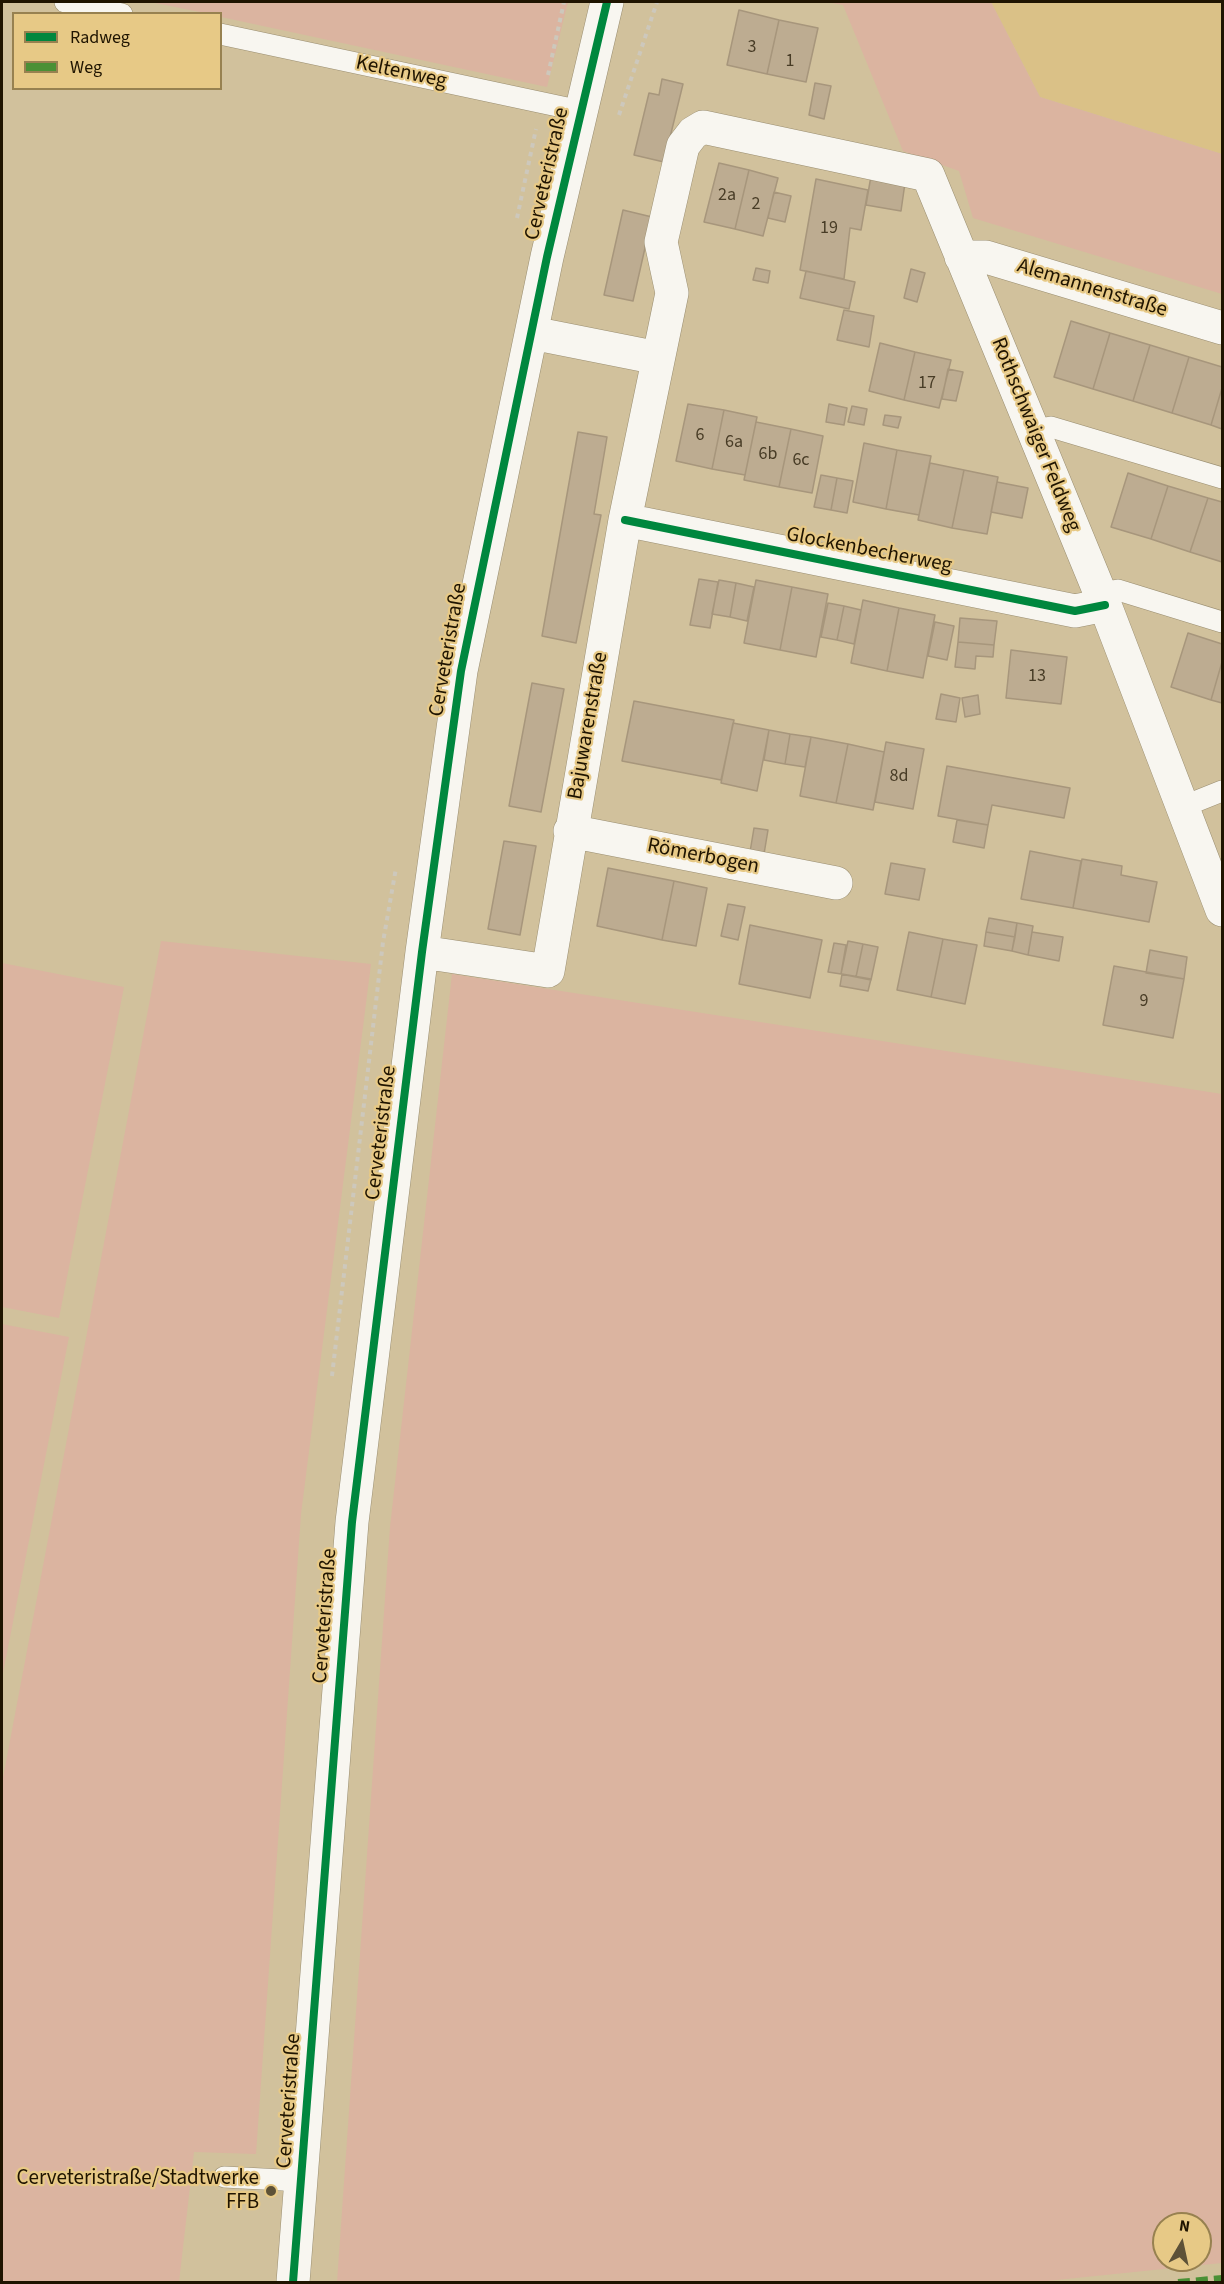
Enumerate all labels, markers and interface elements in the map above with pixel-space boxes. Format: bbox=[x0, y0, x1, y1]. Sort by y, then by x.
legend bbox=[12, 12, 222, 90]
text: Radweg bbox=[70, 25, 130, 50]
house number: 3 bbox=[748, 37, 756, 59]
street label: Keltenweg bbox=[353, 51, 449, 95]
house number: 1 bbox=[786, 51, 794, 73]
text: Weg bbox=[70, 55, 102, 80]
street label: Cerveteristraße bbox=[521, 105, 575, 243]
house number: 2a bbox=[718, 185, 736, 207]
house number: 2 bbox=[752, 194, 760, 216]
house number: 19 bbox=[820, 218, 838, 240]
street label: Alemannenstraße bbox=[1014, 254, 1170, 324]
street label: Rothschwaiger Feldweg bbox=[985, 334, 1085, 536]
house number: 17 bbox=[918, 373, 936, 395]
house number: 6 bbox=[696, 425, 704, 447]
house number: 6a bbox=[725, 432, 743, 454]
house number: 6b bbox=[759, 444, 777, 466]
house number: 6c bbox=[792, 450, 810, 472]
street label: Glockenbecherweg bbox=[784, 523, 954, 579]
street label: Cerveteristraße bbox=[425, 581, 473, 719]
street label: Bajuwarenstraße bbox=[564, 650, 614, 802]
house number: 13 bbox=[1028, 666, 1046, 688]
house number: 8d bbox=[890, 766, 908, 788]
street label: Römerbogen bbox=[645, 834, 761, 880]
house number: 9 bbox=[1140, 991, 1148, 1013]
street label: Cerveteristraße bbox=[361, 1064, 403, 1202]
street label: Cerveteristraße bbox=[309, 1548, 343, 1684]
street label: Cerveteristraße bbox=[273, 2033, 307, 2169]
place label: Cerveteristraße/Stadtwerke FFB bbox=[17, 2166, 259, 2216]
marker: Cerveteristraße/Stadtwerke FFB bbox=[264, 2184, 278, 2198]
north arrow bbox=[1152, 2212, 1212, 2272]
text: N bbox=[1178, 2214, 1191, 2238]

